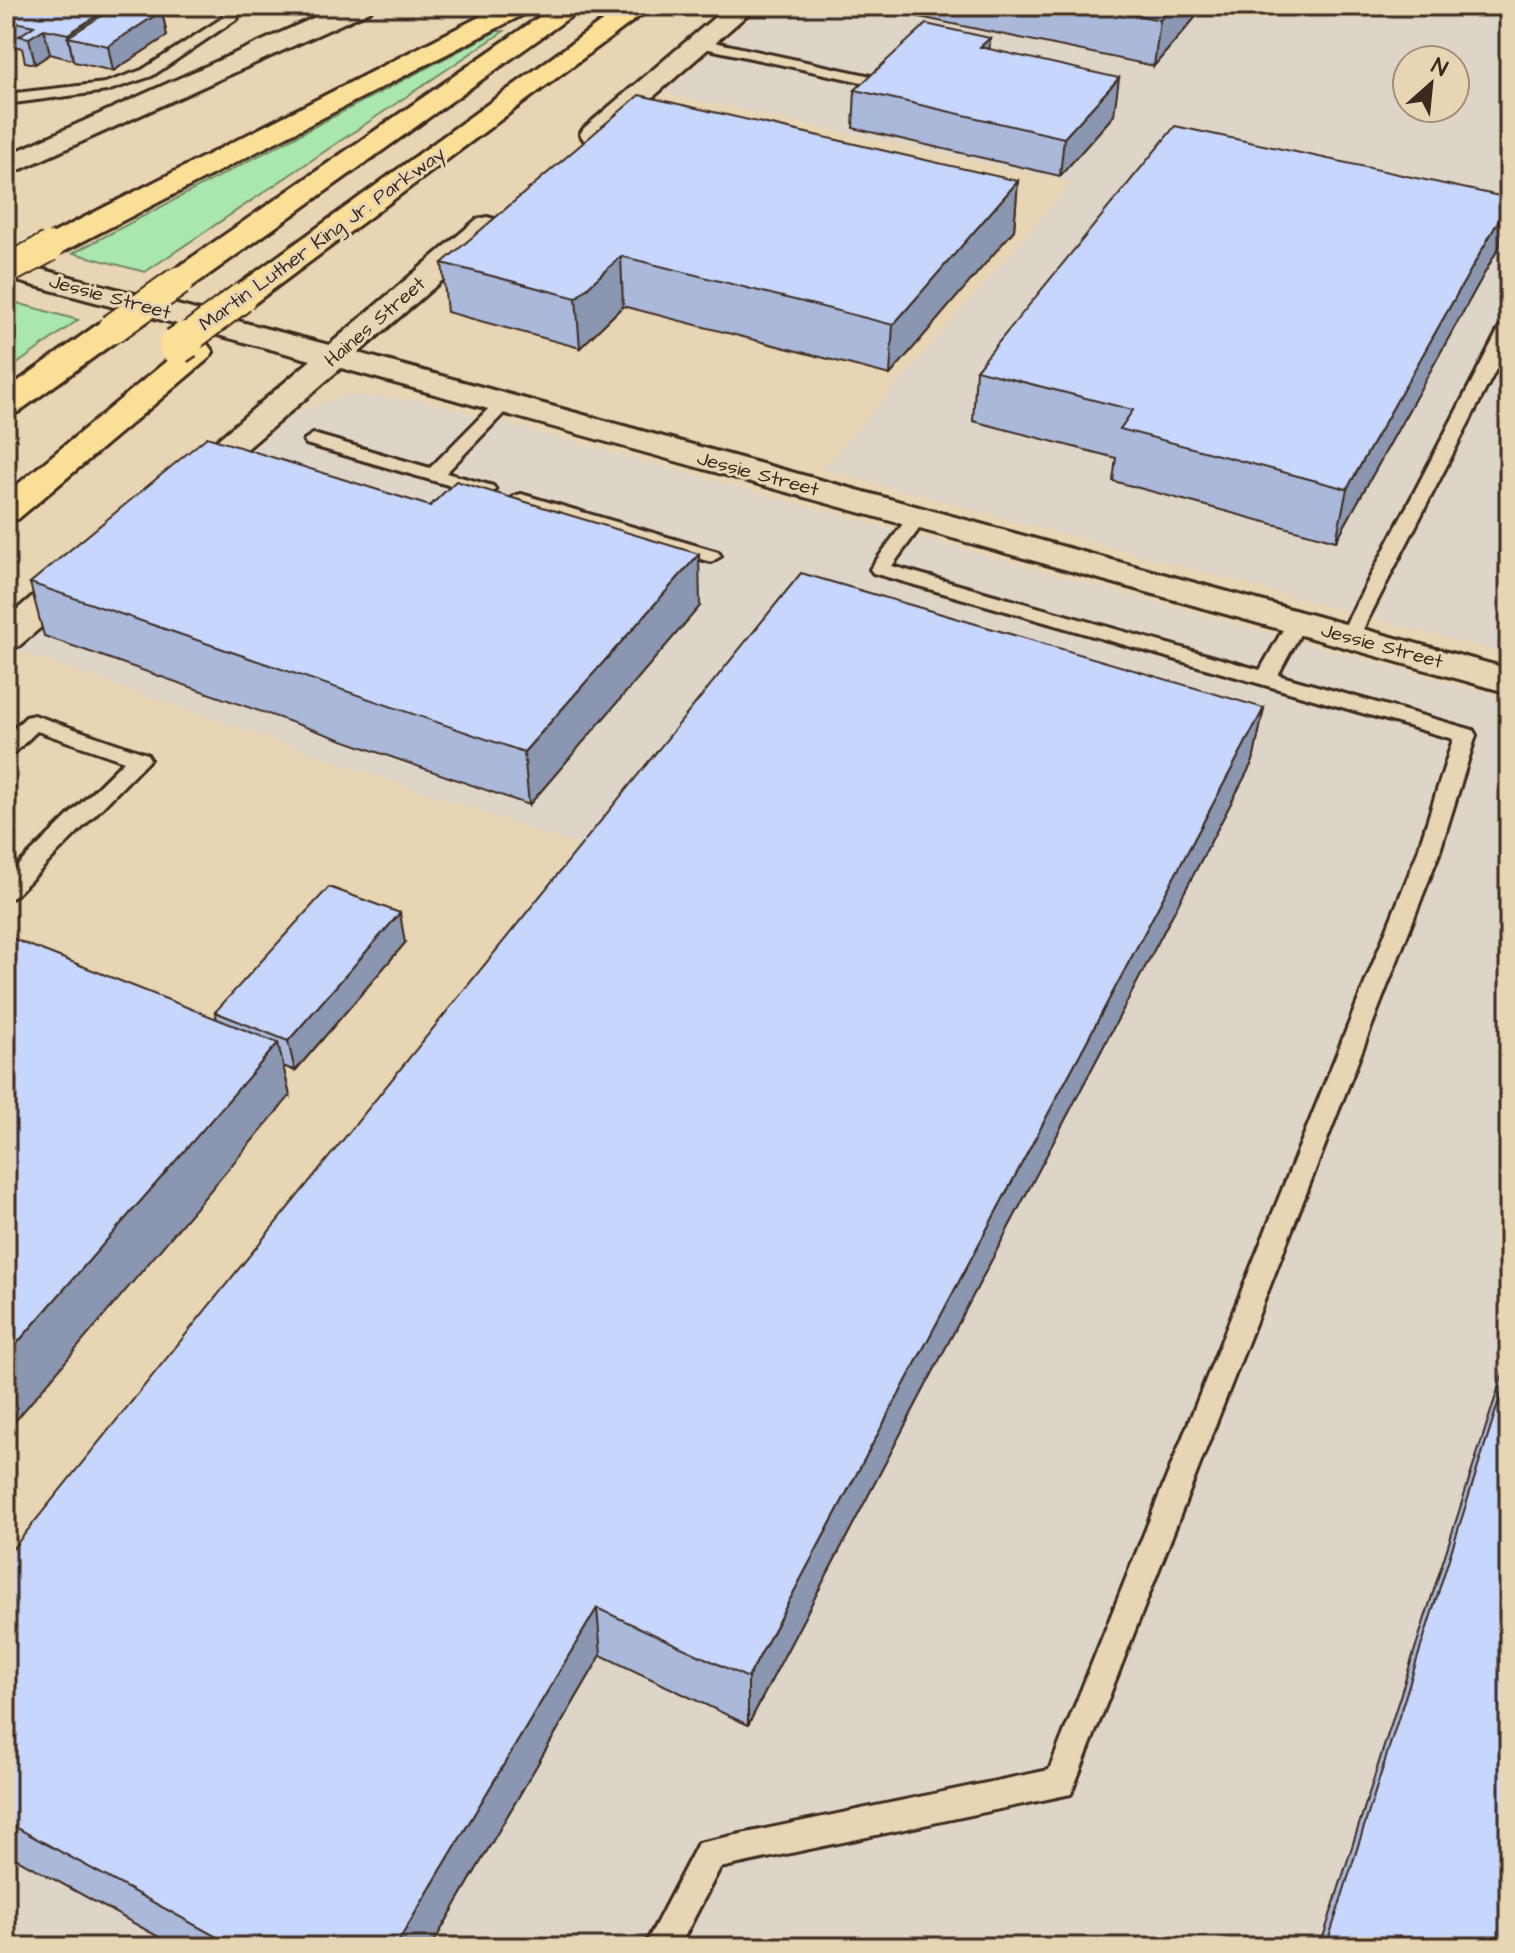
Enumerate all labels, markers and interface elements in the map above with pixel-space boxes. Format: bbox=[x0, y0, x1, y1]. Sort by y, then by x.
north arrow bbox=[1391, 44, 1471, 124]
text: N bbox=[1426, 51, 1453, 85]
street label: Martin Luther King Jr. Parkway bbox=[193, 140, 451, 339]
street label: Jessie Street bbox=[46, 267, 174, 327]
street label: Haines Street bbox=[318, 270, 432, 374]
street label: Jessie Street bbox=[694, 444, 822, 504]
street label: Jessie Street bbox=[1318, 616, 1446, 676]

